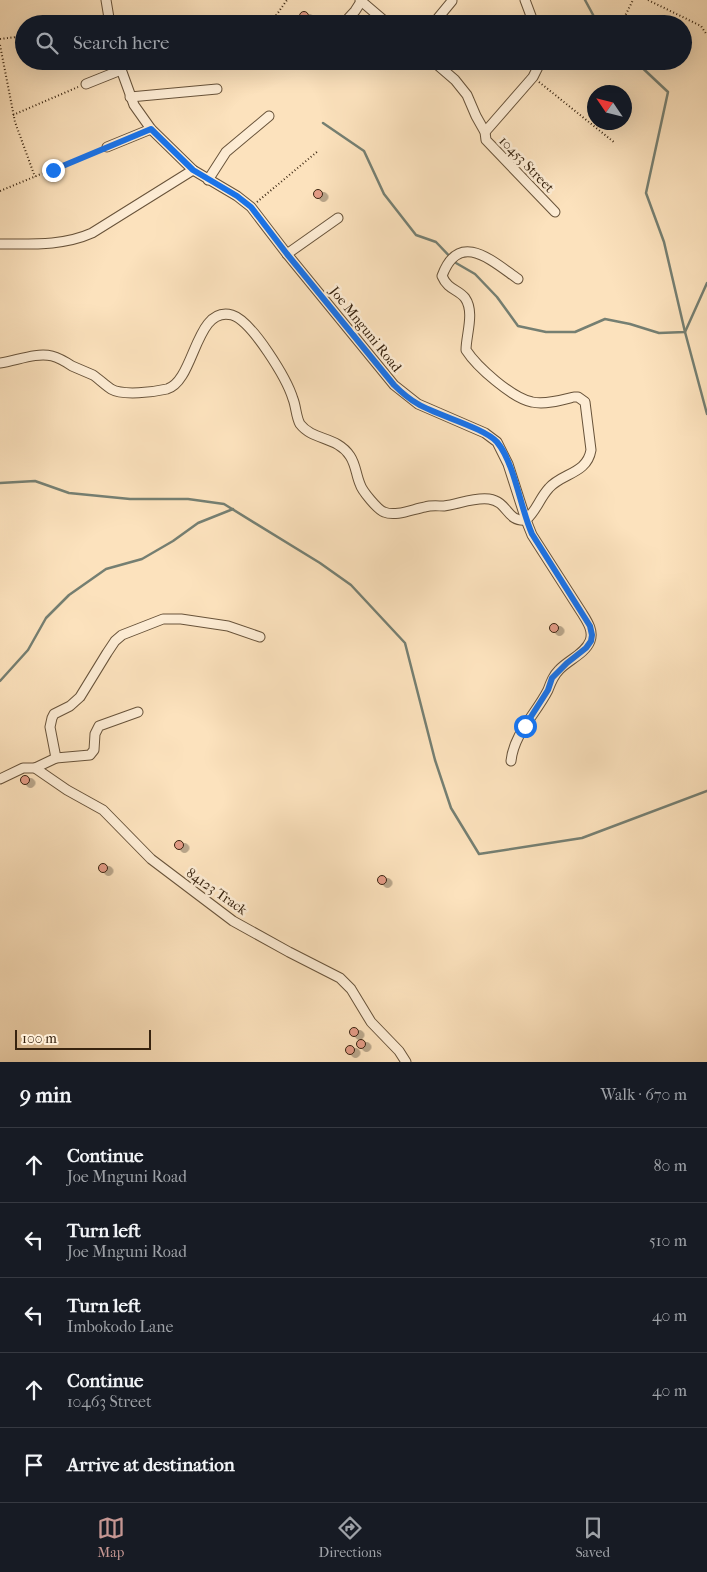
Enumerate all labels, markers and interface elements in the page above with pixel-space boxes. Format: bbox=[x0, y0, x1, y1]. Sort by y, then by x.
search box bbox=[15, 15, 692, 70]
icon: search bbox=[33, 29, 61, 57]
text: Search here bbox=[73, 32, 169, 54]
north arrow bbox=[587, 85, 632, 130]
street label: 10453 Street bbox=[495, 132, 558, 196]
route end bbox=[42, 159, 65, 182]
street label: Joe Mnguni Road bbox=[325, 282, 405, 376]
route start bbox=[514, 715, 537, 738]
street label: 84123 Track bbox=[183, 864, 251, 919]
scale bar bbox=[15, 1027, 151, 1050]
text: 100 m bbox=[22, 1030, 57, 1047]
text: 9 min bbox=[20, 1083, 71, 1107]
text: Walk · 670 m bbox=[600, 1085, 687, 1104]
text: Continue bbox=[67, 1145, 143, 1167]
icon: ahead bbox=[20, 1151, 48, 1179]
text: 80 m bbox=[653, 1156, 687, 1175]
text: Joe Mnguni Road bbox=[67, 1167, 187, 1186]
text: Turn left bbox=[67, 1220, 141, 1242]
icon: left bbox=[20, 1226, 48, 1254]
text: 510 m bbox=[649, 1231, 687, 1250]
text: Joe Mnguni Road bbox=[67, 1242, 187, 1261]
text: Turn left bbox=[67, 1295, 141, 1317]
icon: left bbox=[20, 1301, 48, 1329]
text: 40 m bbox=[652, 1306, 687, 1325]
text: Imbokodo Lane bbox=[67, 1317, 173, 1336]
text: Continue bbox=[67, 1370, 143, 1392]
icon: ahead bbox=[20, 1376, 48, 1404]
text: 40 m bbox=[652, 1381, 687, 1400]
text: 10463 Street bbox=[67, 1392, 152, 1411]
icon: arrive bbox=[20, 1451, 48, 1479]
text: Arrive at destination bbox=[67, 1454, 235, 1476]
tab: Map bbox=[97, 1514, 125, 1561]
tab: Directions bbox=[319, 1514, 382, 1561]
tab: Saved bbox=[575, 1514, 610, 1561]

